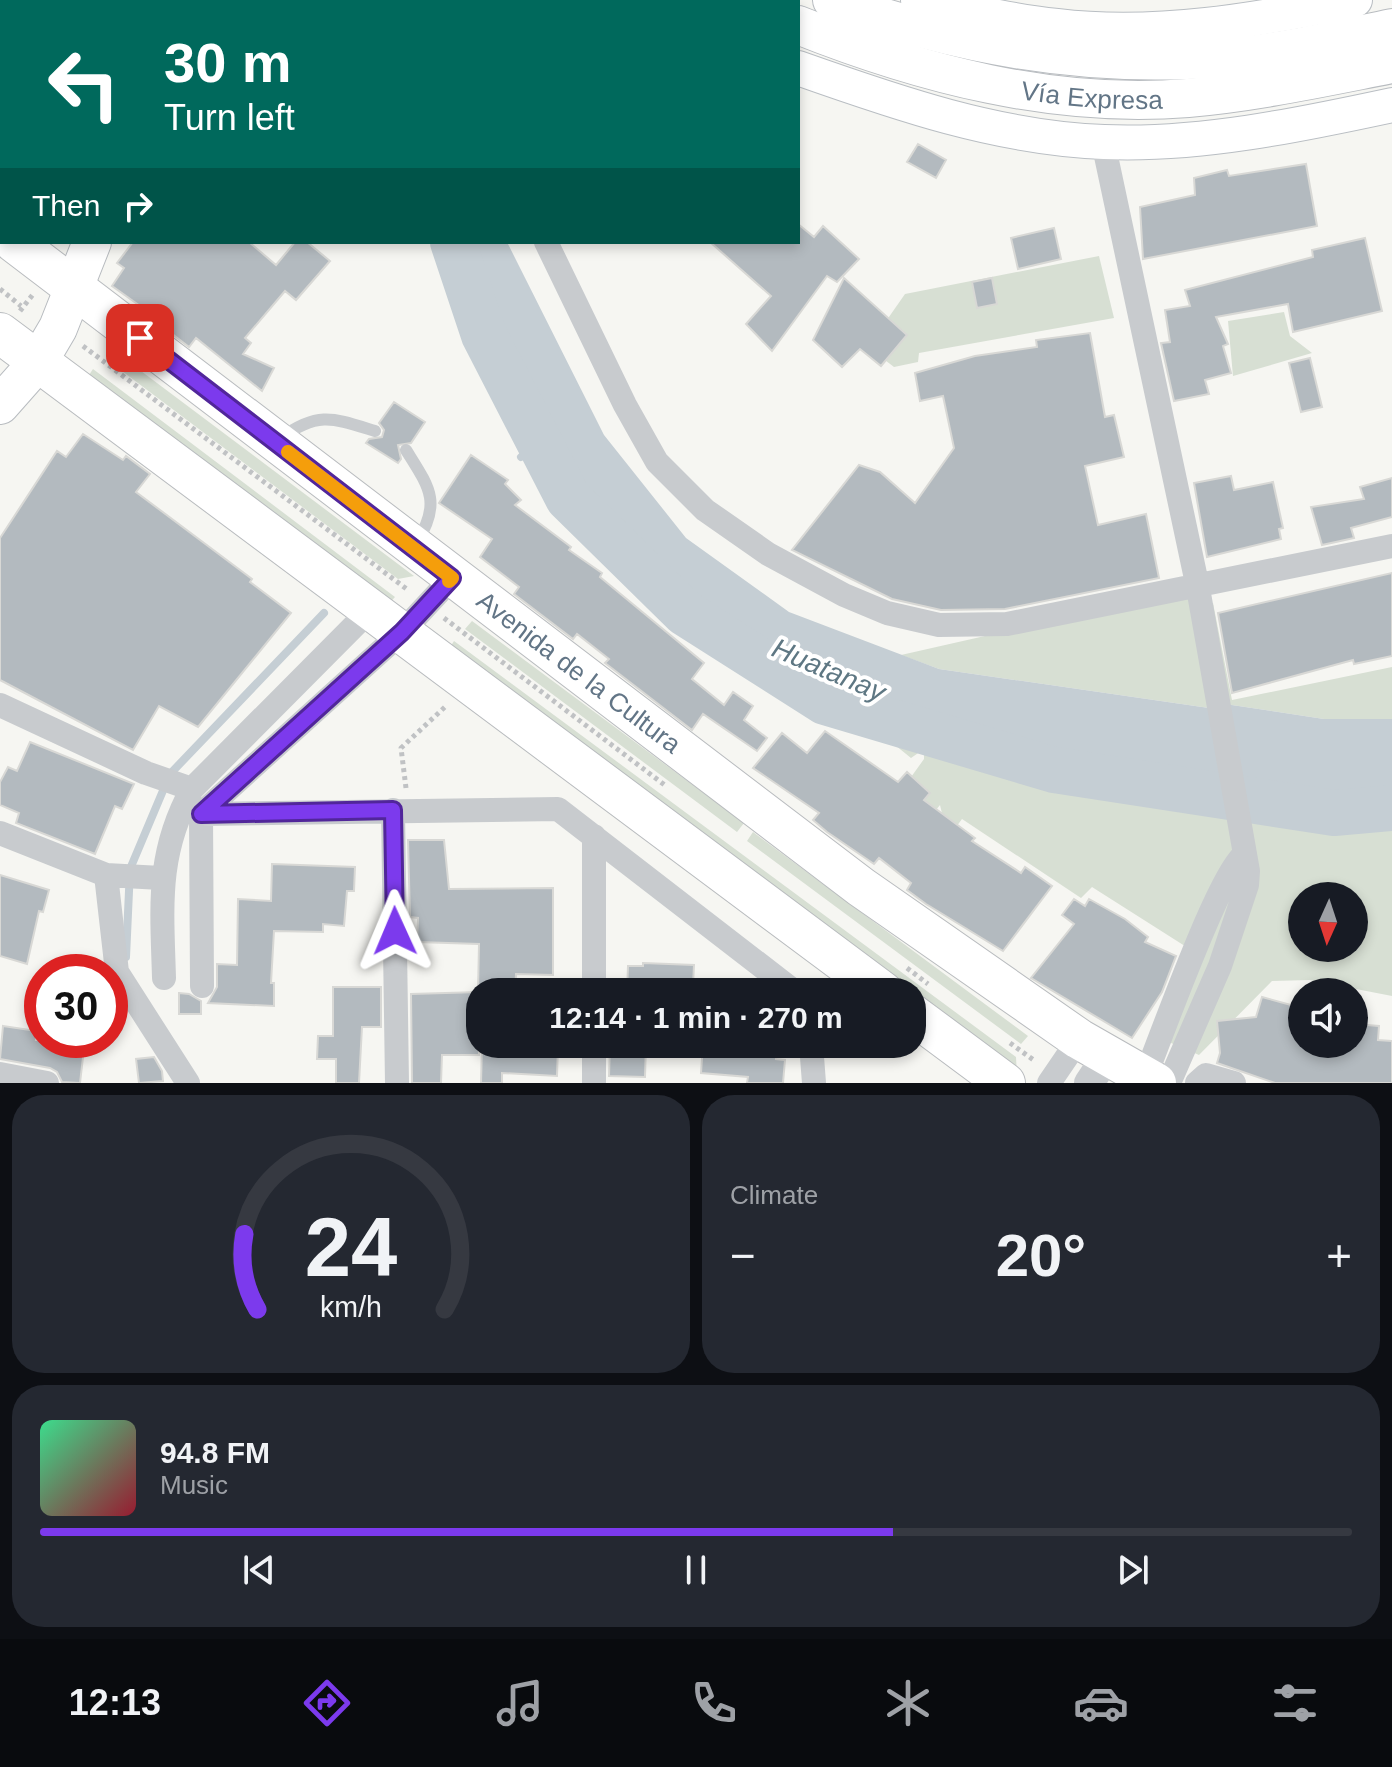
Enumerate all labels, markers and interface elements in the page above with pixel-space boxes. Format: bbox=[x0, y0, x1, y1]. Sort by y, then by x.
text: 30 m bbox=[164, 31, 292, 94]
icon: left bbox=[32, 32, 136, 136]
street label: Vía Expresa bbox=[1019, 75, 1164, 115]
text: Turn left bbox=[164, 97, 295, 138]
icon: right bbox=[116, 184, 160, 228]
text: Then bbox=[32, 189, 100, 222]
pin bbox=[106, 304, 174, 372]
icon: arrive bbox=[118, 316, 162, 360]
street label: Avenida de la Cultura bbox=[471, 585, 687, 760]
water label: Huatanay bbox=[768, 632, 892, 708]
north arrow bbox=[1288, 882, 1368, 962]
map controls bbox=[1288, 882, 1368, 1058]
position arrow bbox=[353, 889, 437, 973]
speed limit sign: 30 bbox=[24, 954, 128, 1058]
button: sound bbox=[1288, 978, 1368, 1058]
text: 12:14 · 1 min · 270 m bbox=[549, 1001, 843, 1034]
text: Climate bbox=[730, 1180, 818, 1210]
text: 24 bbox=[305, 1201, 397, 1294]
text: 20° bbox=[996, 1222, 1086, 1289]
text: − bbox=[730, 1231, 756, 1280]
text: + bbox=[1326, 1231, 1352, 1280]
text: km/h bbox=[320, 1291, 382, 1323]
text: 94.8 FM bbox=[160, 1436, 270, 1469]
text: Music bbox=[160, 1470, 228, 1500]
icon: previous bbox=[237, 1548, 281, 1592]
icon: pause bbox=[674, 1548, 718, 1592]
icon: next bbox=[1111, 1548, 1155, 1592]
icon: directions bbox=[299, 1675, 355, 1731]
icon: music bbox=[492, 1675, 548, 1731]
icon: phone bbox=[686, 1675, 742, 1731]
icon: climate bbox=[880, 1675, 936, 1731]
icon: car bbox=[1073, 1675, 1129, 1731]
icon: filters bbox=[1267, 1675, 1323, 1731]
text: 12:13 bbox=[69, 1682, 161, 1723]

